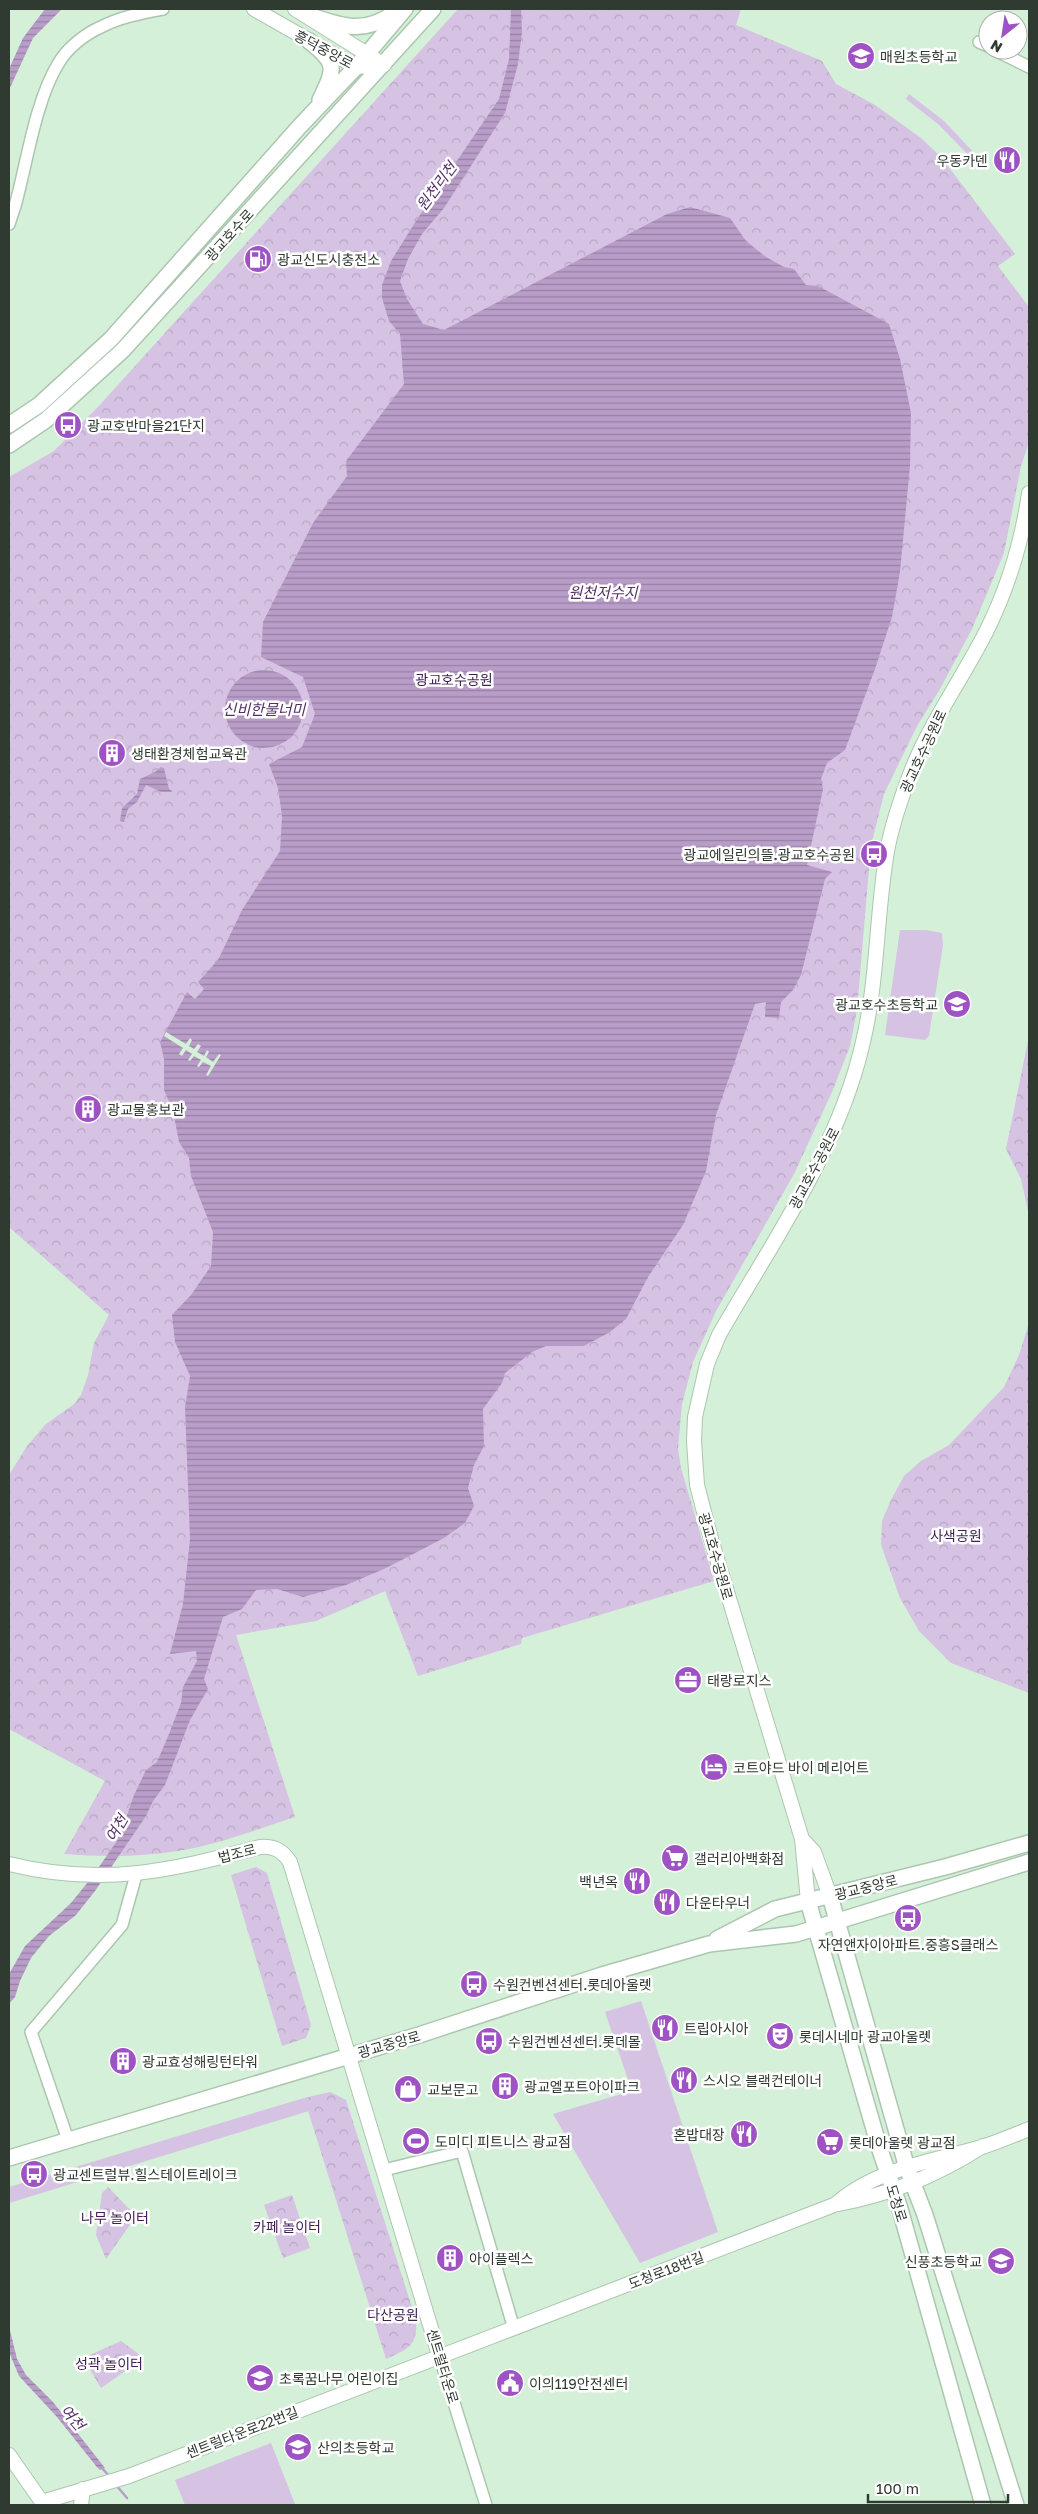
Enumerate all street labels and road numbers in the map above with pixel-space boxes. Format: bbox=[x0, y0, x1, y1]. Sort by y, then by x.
street label: 흥덕중앙로 bbox=[292, 26, 357, 72]
street label: 광교호수로 bbox=[201, 205, 257, 265]
street label: 광교호수공원로 bbox=[896, 706, 950, 795]
street label: 광교호수공원로 bbox=[785, 1124, 843, 1212]
street label: 광교호수공원로 bbox=[695, 1510, 737, 1602]
street label: 법조로 bbox=[216, 1840, 258, 1866]
street label: 광교중앙로 bbox=[833, 1871, 899, 1903]
street label: 광교중앙로 bbox=[356, 2027, 422, 2061]
street label: 도청로 bbox=[883, 2182, 911, 2224]
street label: 도청로18번길 bbox=[626, 2248, 706, 2292]
street label: 센트럴타운로 bbox=[424, 2327, 462, 2406]
street label: 센트럴타운로22번길 bbox=[183, 2403, 301, 2461]

